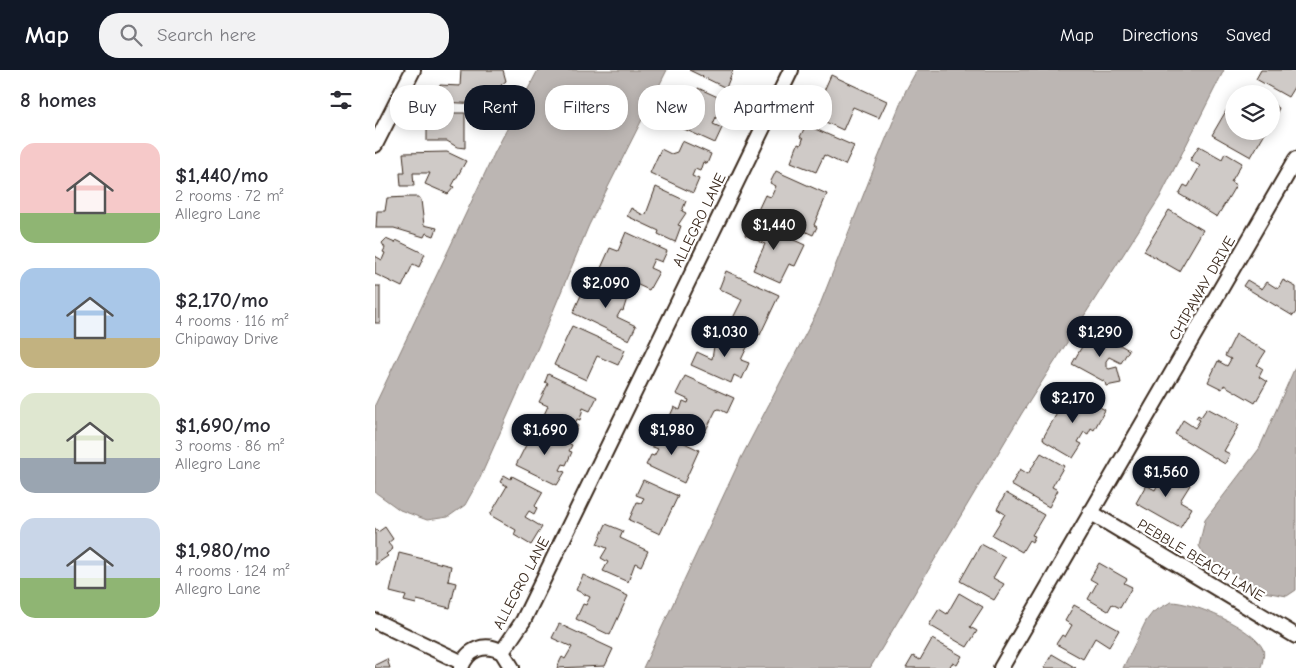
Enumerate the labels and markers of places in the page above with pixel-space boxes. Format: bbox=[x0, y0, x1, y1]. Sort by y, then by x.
pin: $1,440 bbox=[733, 208, 815, 251]
pin: $2,090 bbox=[565, 266, 647, 309]
pin: $1,030 bbox=[684, 316, 766, 358]
pin: $1,290 bbox=[1059, 316, 1141, 358]
pin: $2,170 bbox=[1032, 382, 1114, 424]
pin: $1,690 bbox=[504, 414, 586, 456]
pin: $1,980 bbox=[631, 414, 713, 456]
pin: $1,560 bbox=[1125, 456, 1207, 498]

